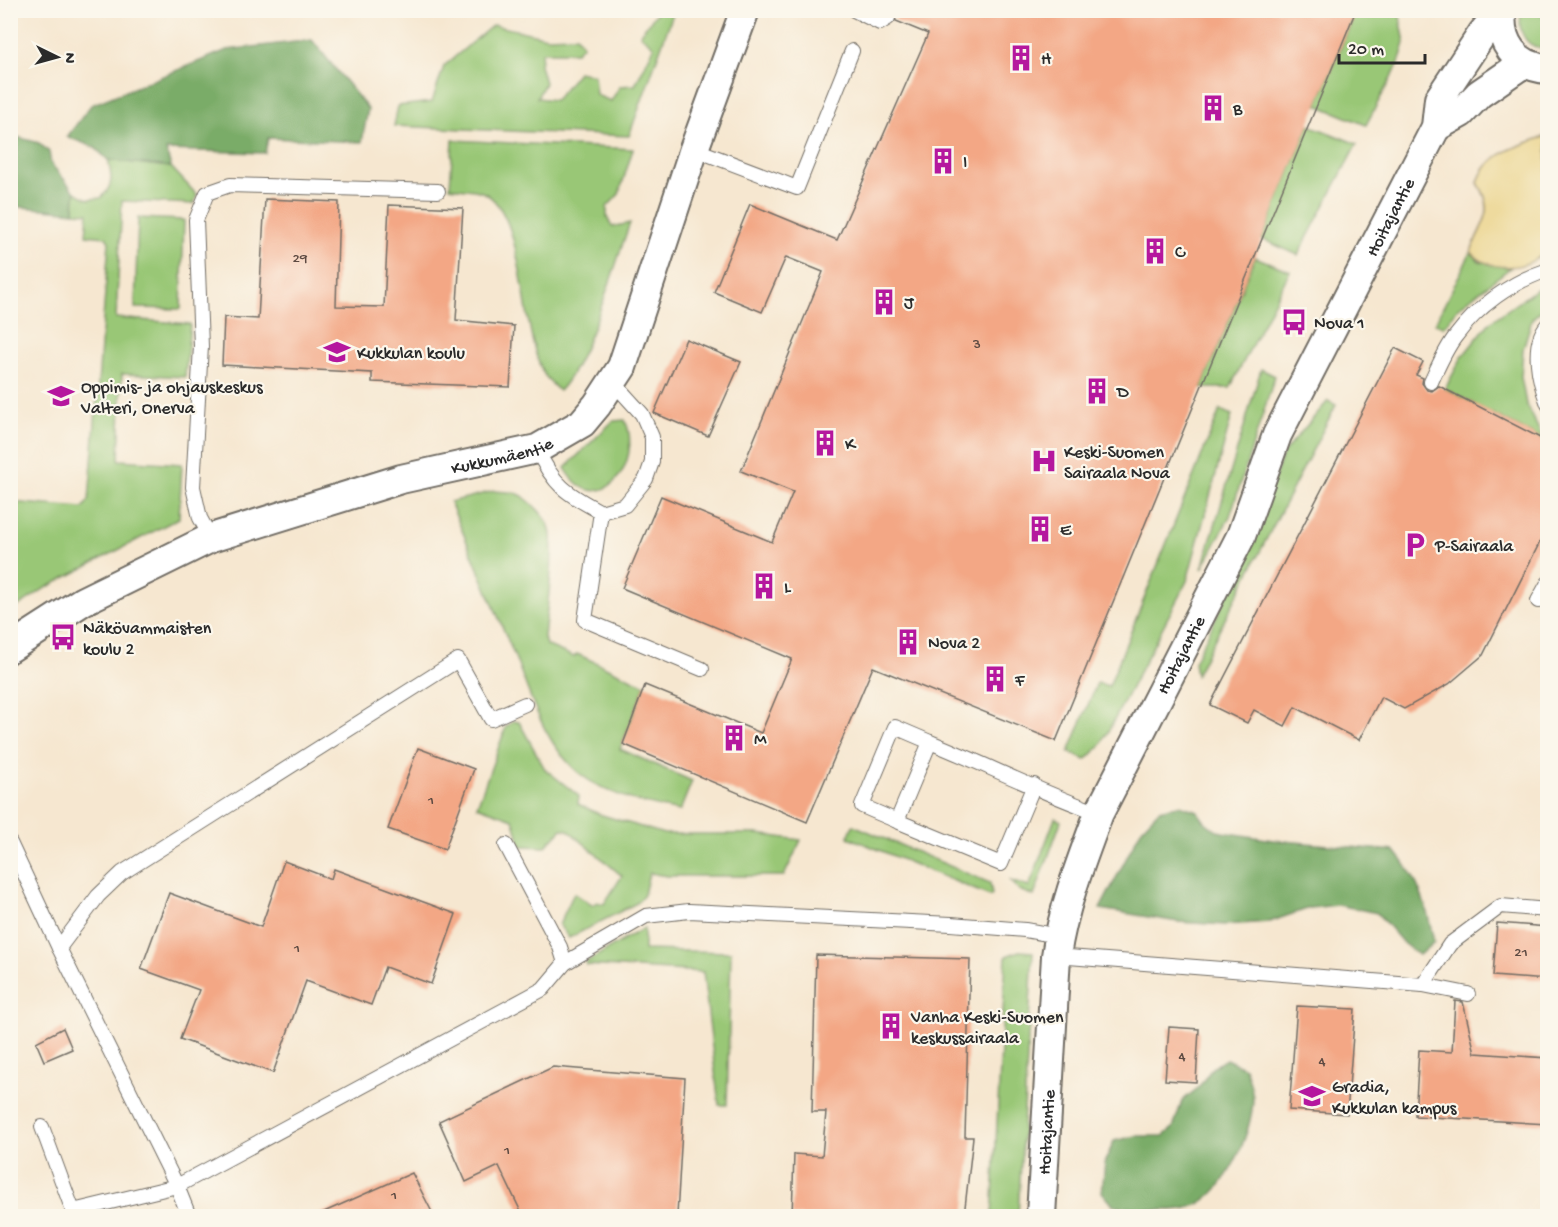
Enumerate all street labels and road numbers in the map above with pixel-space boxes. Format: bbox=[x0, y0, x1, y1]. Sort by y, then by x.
street label: Hoitajantie bbox=[1363, 175, 1421, 261]
street label: Kukkumäentie bbox=[450, 434, 558, 481]
street label: Hoitajantie bbox=[1154, 612, 1212, 699]
street label: Hoitajantie bbox=[1035, 1088, 1061, 1175]

